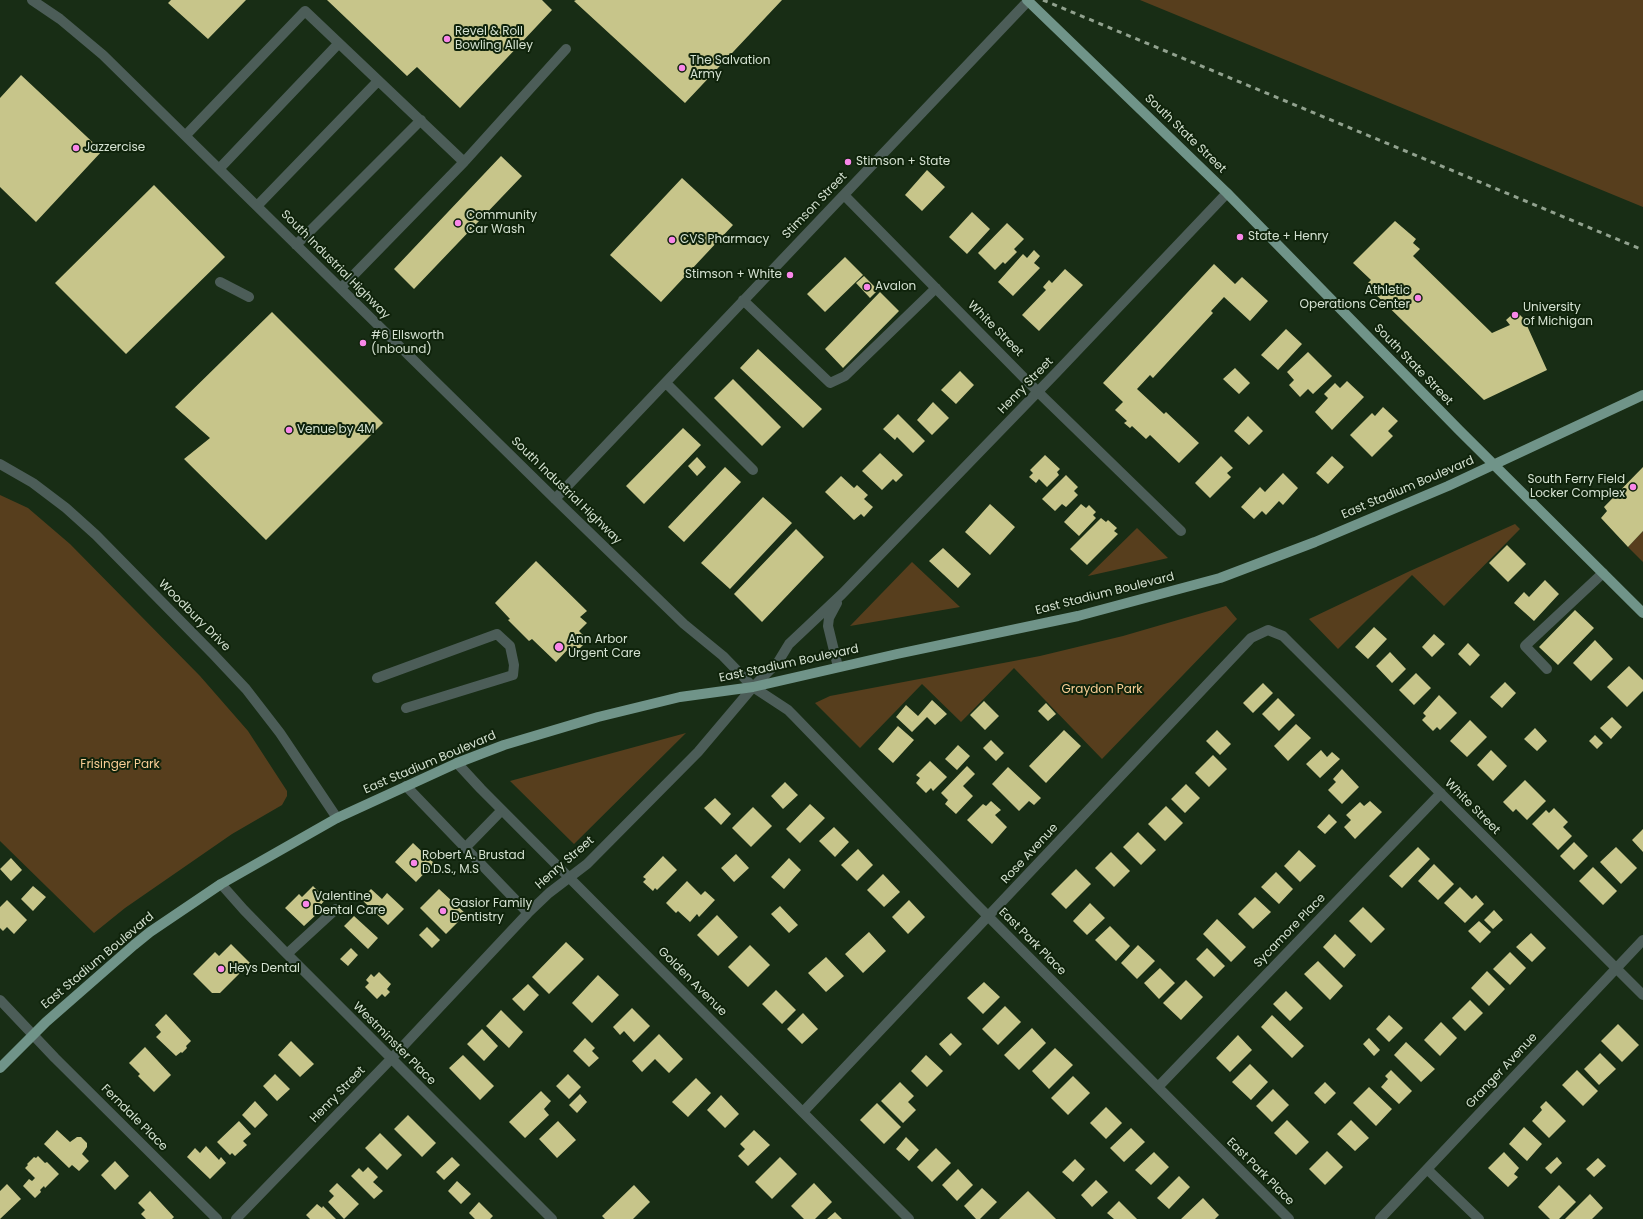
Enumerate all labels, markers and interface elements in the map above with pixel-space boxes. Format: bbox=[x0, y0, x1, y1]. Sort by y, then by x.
place label: Revel & Roll Bowling Alley bbox=[455, 25, 533, 53]
marker: Revel & Roll Bowling Alley bbox=[442, 34, 452, 44]
place label: The Salvation Army bbox=[690, 54, 770, 82]
marker: The Salvation Army bbox=[677, 63, 687, 73]
street label: South State Street bbox=[1141, 92, 1229, 176]
place label: Jazzercise bbox=[84, 141, 145, 155]
marker: Jazzercise bbox=[71, 143, 81, 153]
place label: Stimson + State bbox=[856, 155, 950, 169]
marker: Stimson + State bbox=[843, 157, 853, 167]
street label: Stimson Street bbox=[780, 170, 850, 242]
street label: South Industrial Highway bbox=[278, 208, 392, 322]
place label: Community Car Wash bbox=[466, 209, 537, 237]
marker: Community Car Wash bbox=[453, 218, 463, 228]
place label: State + Henry bbox=[1248, 230, 1329, 244]
marker: State + Henry bbox=[1235, 232, 1245, 242]
place label: CVS Pharmacy bbox=[680, 233, 769, 247]
marker: CVS Pharmacy bbox=[667, 235, 677, 245]
place label: Stimson + White bbox=[685, 268, 782, 282]
marker: Stimson + White bbox=[785, 270, 795, 280]
place label: Avalon bbox=[875, 280, 916, 294]
marker: Avalon bbox=[862, 282, 872, 292]
place label: Athletic Operations Center bbox=[1300, 284, 1410, 312]
marker: Athletic Operations Center bbox=[1413, 293, 1423, 303]
street label: White Street bbox=[964, 298, 1026, 360]
place label: University of Michigan bbox=[1523, 301, 1593, 329]
marker: University of Michigan bbox=[1510, 310, 1520, 320]
street label: South State Street bbox=[1371, 321, 1455, 409]
place label: #6 Ellsworth (Inbound) bbox=[371, 329, 444, 357]
marker: #6 Ellsworth (Inbound) bbox=[358, 338, 368, 348]
street label: Henry Street bbox=[995, 355, 1057, 417]
place label: Venue by 4M bbox=[297, 423, 375, 437]
marker: Venue by 4M bbox=[284, 425, 294, 435]
street label: South Industrial Highway bbox=[508, 434, 624, 548]
street label: East Stadium Boulevard bbox=[1340, 454, 1476, 522]
place label: South Ferry Field Locker Complex bbox=[1527, 473, 1625, 501]
marker: South Ferry Field Locker Complex bbox=[1628, 482, 1638, 492]
street label: East Stadium Boulevard bbox=[1034, 570, 1176, 618]
street label: Woodbury Drive bbox=[155, 577, 233, 655]
place label: Ann Arbor Urgent Care bbox=[568, 633, 641, 661]
marker: Ann Arbor Urgent Care bbox=[553, 641, 565, 653]
street label: East Stadium Boulevard bbox=[718, 642, 860, 686]
park label: Graydon Park bbox=[1061, 683, 1143, 697]
street label: East Stadium Boulevard bbox=[362, 729, 498, 797]
park label: Frisinger Park bbox=[80, 758, 160, 772]
street label: White Street bbox=[1441, 776, 1503, 838]
street label: Rose Avenue bbox=[998, 821, 1062, 887]
street label: Henry Street bbox=[533, 834, 597, 892]
place label: Robert A. Brustad D.D.S., M.S bbox=[422, 849, 525, 877]
marker: Robert A. Brustad D.D.S., M.S bbox=[409, 858, 419, 868]
place label: Valentine Dental Care bbox=[314, 890, 386, 918]
street label: Sycamore Place bbox=[1251, 891, 1329, 971]
place label: Gasior Family Dentistry bbox=[451, 897, 532, 925]
marker: Valentine Dental Care bbox=[301, 899, 311, 909]
street label: East Park Place bbox=[995, 905, 1069, 979]
marker: Gasior Family Dentistry bbox=[438, 906, 448, 916]
street label: East Stadium Boulevard bbox=[39, 910, 157, 1012]
street label: Golden Avenue bbox=[655, 945, 729, 1019]
place label: Heys Dental bbox=[229, 962, 300, 976]
marker: Heys Dental bbox=[216, 964, 226, 974]
street label: Westminster Place bbox=[350, 1000, 438, 1088]
street label: Granger Avenue bbox=[1463, 1030, 1541, 1112]
street label: Henry Street bbox=[307, 1064, 369, 1126]
street label: Ferndale Place bbox=[98, 1082, 170, 1154]
street label: East Park Place bbox=[1223, 1135, 1297, 1209]

